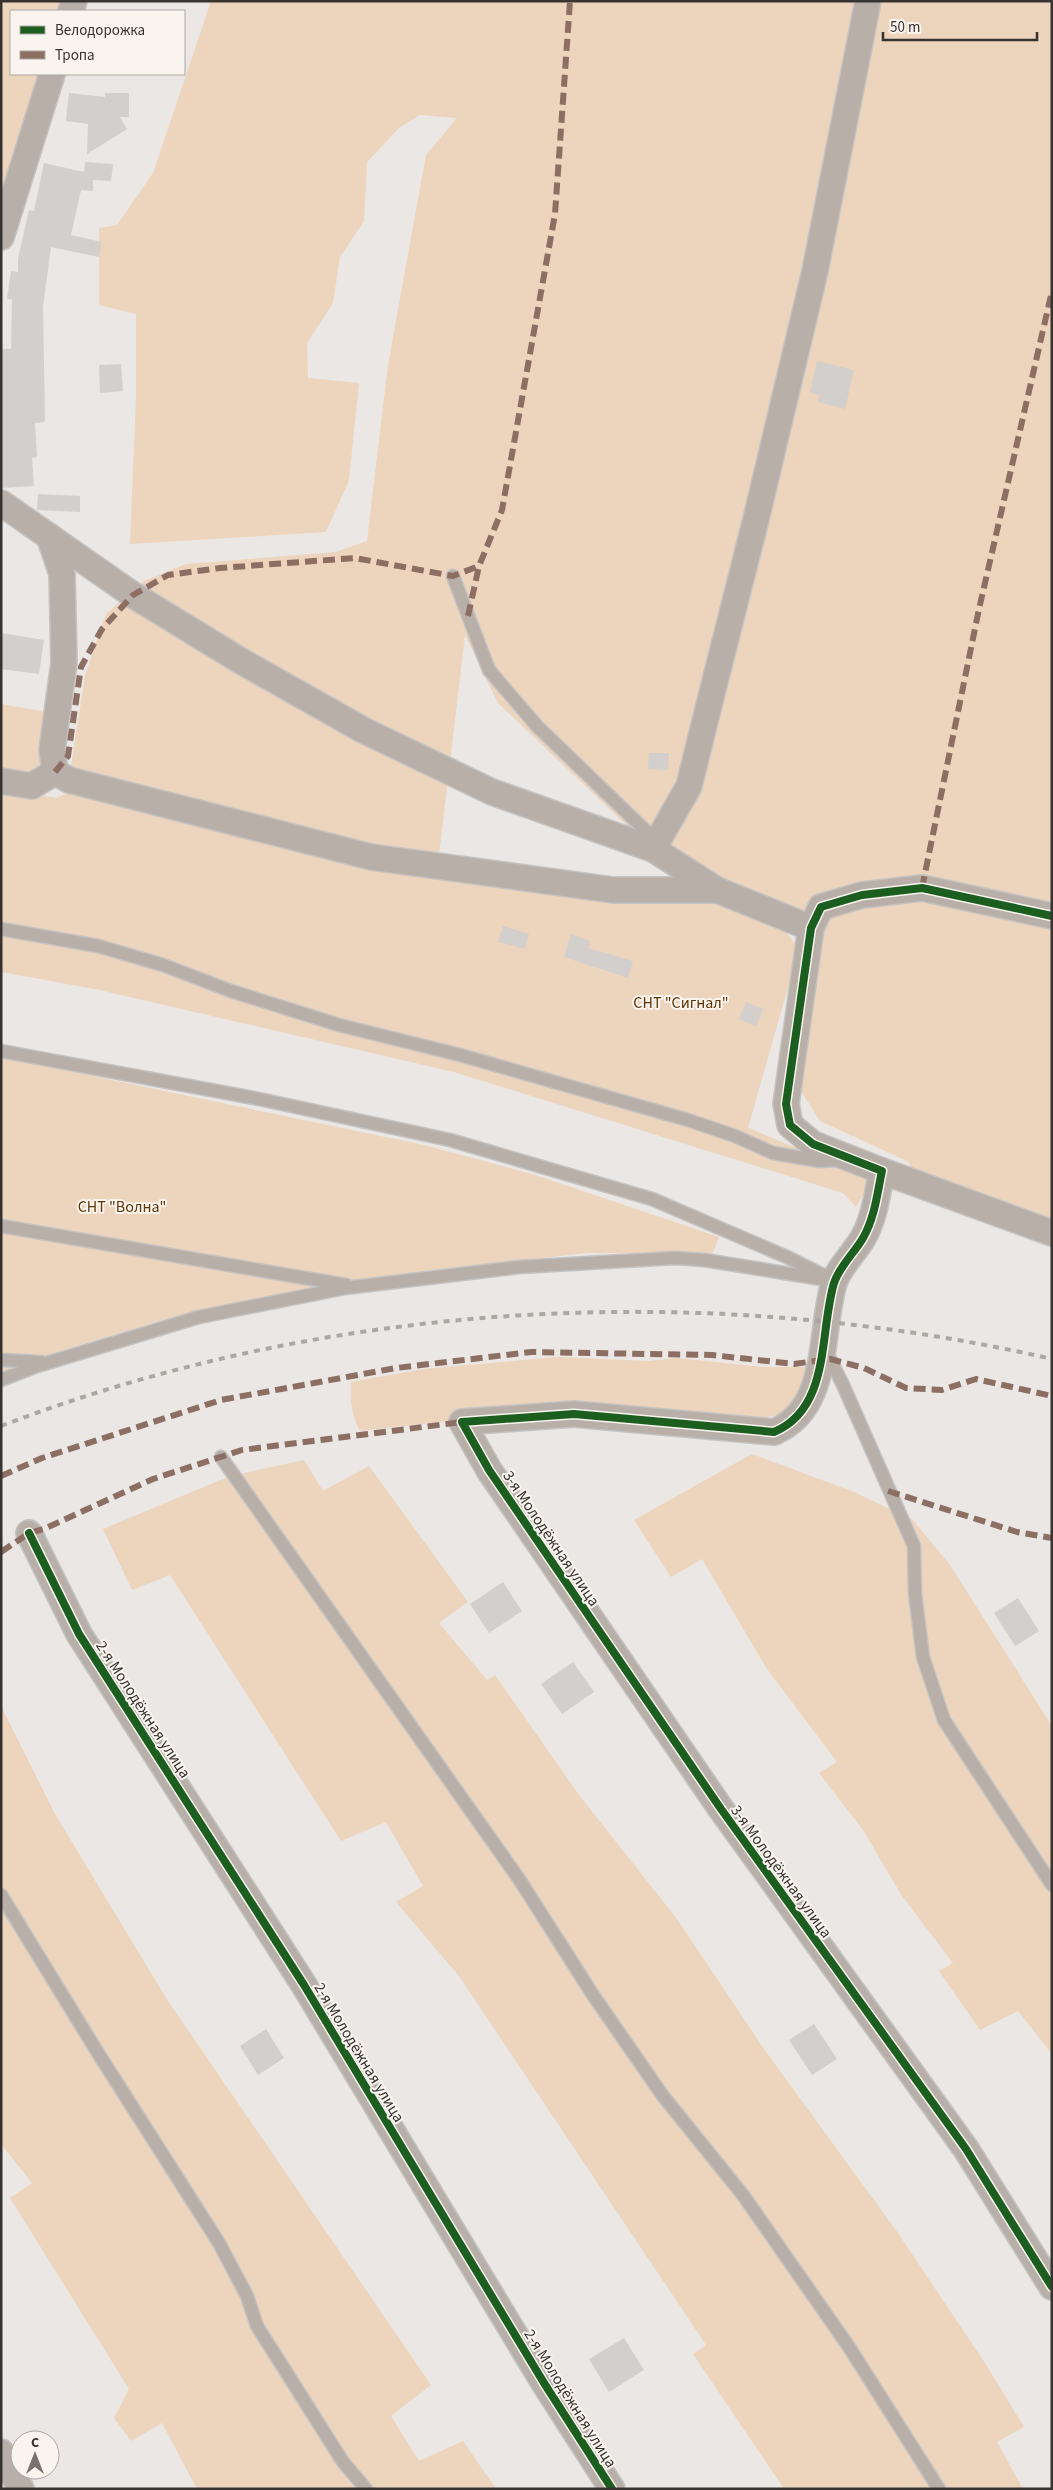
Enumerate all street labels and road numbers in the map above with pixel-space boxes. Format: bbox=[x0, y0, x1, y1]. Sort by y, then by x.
street label: 3-я Молодёжная улица bbox=[497, 1466, 605, 1611]
street label: 2-я Молодёжная улица bbox=[90, 1637, 196, 1782]
street label: 3-я Молодёжная улица bbox=[725, 1801, 837, 1943]
street label: 2-я Молодёжная улица bbox=[309, 1978, 410, 2127]
street label: 2-я Молодёжная улица bbox=[519, 2325, 622, 2472]

